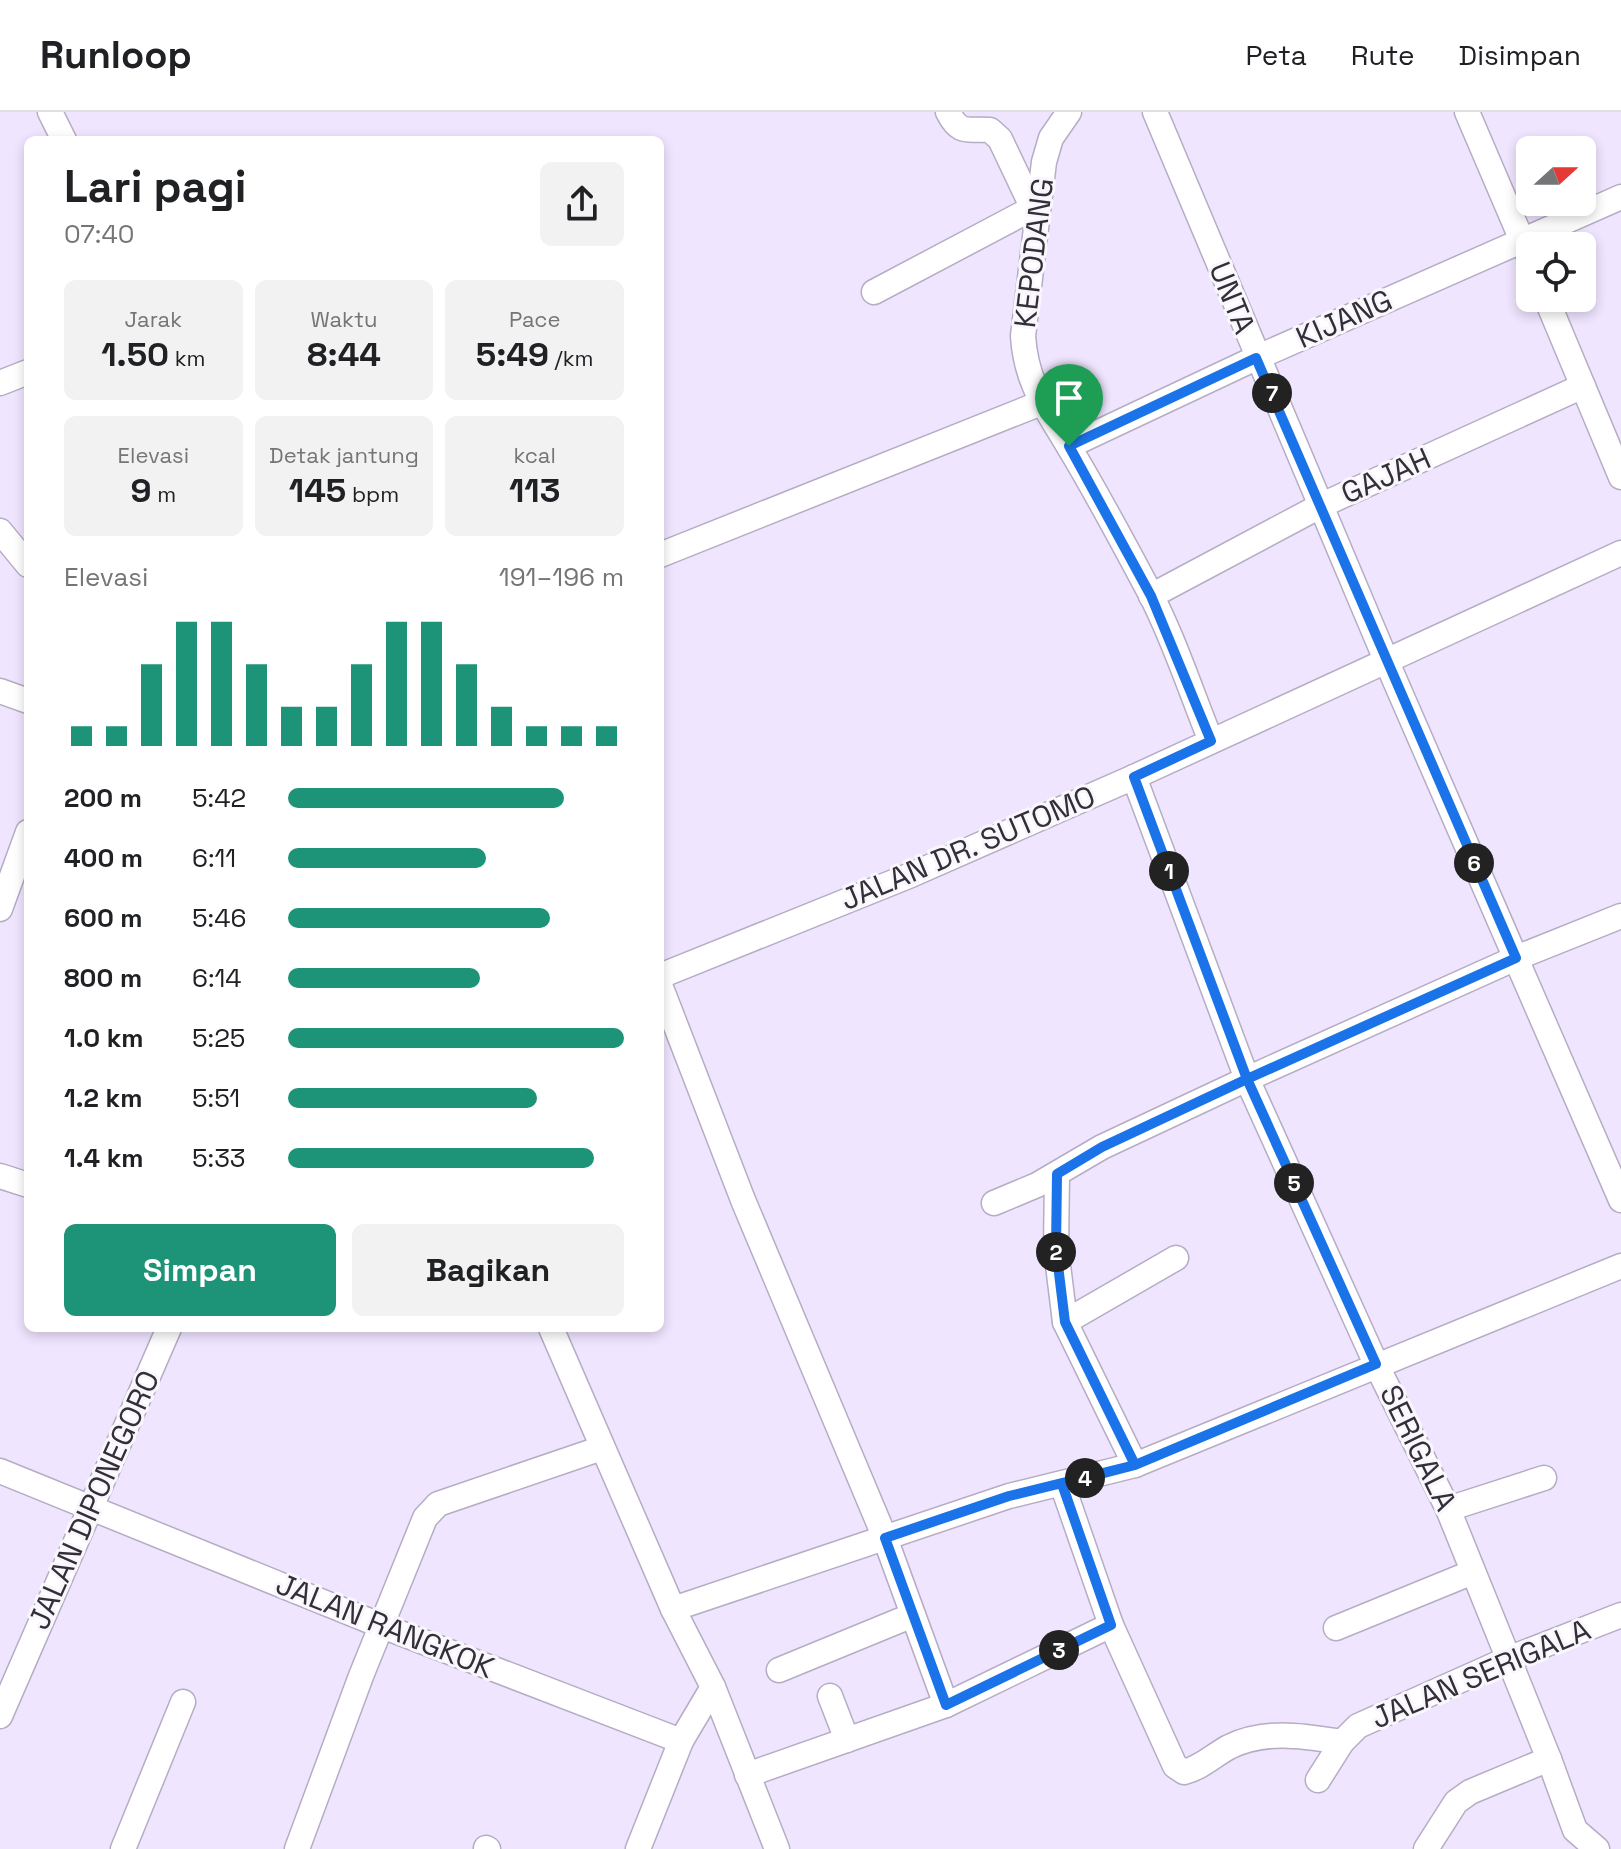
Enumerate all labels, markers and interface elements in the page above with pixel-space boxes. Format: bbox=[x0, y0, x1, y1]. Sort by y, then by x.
text: Runloop bbox=[40, 31, 192, 79]
text: Peta bbox=[1246, 37, 1307, 73]
text: Rute bbox=[1351, 37, 1415, 73]
text: Disimpan bbox=[1459, 37, 1581, 73]
north arrow bbox=[1516, 136, 1596, 216]
map controls bbox=[1516, 136, 1596, 312]
text: Lari pagi bbox=[64, 159, 246, 215]
button: share bbox=[540, 162, 624, 246]
street label: KEPODANG bbox=[1005, 176, 1062, 330]
text: 07:40 bbox=[64, 217, 134, 251]
button: locate bbox=[1516, 232, 1596, 312]
street label: UNTA bbox=[1200, 256, 1264, 340]
street label: KIJANG bbox=[1290, 280, 1398, 357]
text: Jarak bbox=[125, 305, 182, 333]
text: Waktu bbox=[310, 305, 378, 333]
text: Pace bbox=[509, 305, 560, 333]
text: 1.50 bbox=[101, 333, 169, 376]
text: 8:44 bbox=[307, 333, 381, 376]
text: 5:49 bbox=[476, 333, 549, 376]
text: km bbox=[169, 344, 206, 372]
text: /km bbox=[549, 344, 594, 372]
pin bbox=[1035, 364, 1103, 446]
pin: 7 bbox=[1252, 373, 1292, 413]
icon: arrive bbox=[1047, 376, 1091, 420]
text: 7 bbox=[1266, 379, 1278, 407]
street label: GAJAH bbox=[1335, 439, 1437, 513]
text: Elevasi bbox=[118, 441, 189, 469]
text: Detak jantung bbox=[269, 441, 419, 469]
text: kcal bbox=[513, 441, 556, 469]
text: 9 bbox=[131, 469, 152, 512]
text: 145 bbox=[289, 469, 346, 512]
text: 113 bbox=[509, 469, 560, 512]
text: m bbox=[152, 480, 176, 508]
text: bpm bbox=[346, 480, 399, 508]
text: Elevasi bbox=[64, 560, 148, 594]
text: 191–196 m bbox=[499, 560, 624, 594]
street label: JALAN DR. SUTOMO bbox=[835, 776, 1101, 919]
text: 200 m bbox=[64, 781, 142, 815]
text: 5:42 bbox=[192, 781, 246, 815]
text: 400 m bbox=[64, 841, 143, 875]
text: 6:11 bbox=[192, 841, 236, 875]
pin: 6 bbox=[1454, 843, 1494, 883]
text: 6 bbox=[1467, 849, 1481, 877]
pin: 1 bbox=[1149, 851, 1189, 891]
text: 1 bbox=[1164, 857, 1174, 885]
text: 600 m bbox=[64, 901, 143, 935]
text: 5:46 bbox=[192, 901, 246, 935]
text: 800 m bbox=[64, 961, 142, 995]
text: 6:14 bbox=[192, 961, 242, 995]
text: 1.0 km bbox=[64, 1021, 144, 1055]
text: 5:25 bbox=[192, 1021, 245, 1055]
text: 1.2 km bbox=[64, 1081, 142, 1115]
text: 5:51 bbox=[192, 1081, 240, 1115]
text: 1.4 km bbox=[64, 1141, 144, 1175]
text: 5:33 bbox=[192, 1141, 246, 1175]
pin: 5 bbox=[1274, 1163, 1314, 1203]
text: 5 bbox=[1287, 1169, 1301, 1197]
button: Simpan bbox=[64, 1224, 336, 1316]
button: Bagikan bbox=[352, 1224, 624, 1316]
pin: 2 bbox=[1036, 1232, 1076, 1272]
text: 2 bbox=[1049, 1238, 1063, 1266]
street label: JALAN DIPONEGORO bbox=[19, 1364, 168, 1635]
street label: SERIGALA bbox=[1371, 1378, 1466, 1517]
pin: 4 bbox=[1065, 1458, 1105, 1498]
text: 4 bbox=[1078, 1464, 1092, 1492]
street label: JALAN RANGKOK bbox=[270, 1564, 500, 1687]
street label: JALAN SERIGALA bbox=[1365, 1610, 1596, 1737]
pin: 3 bbox=[1039, 1630, 1079, 1670]
text: 3 bbox=[1052, 1636, 1066, 1664]

